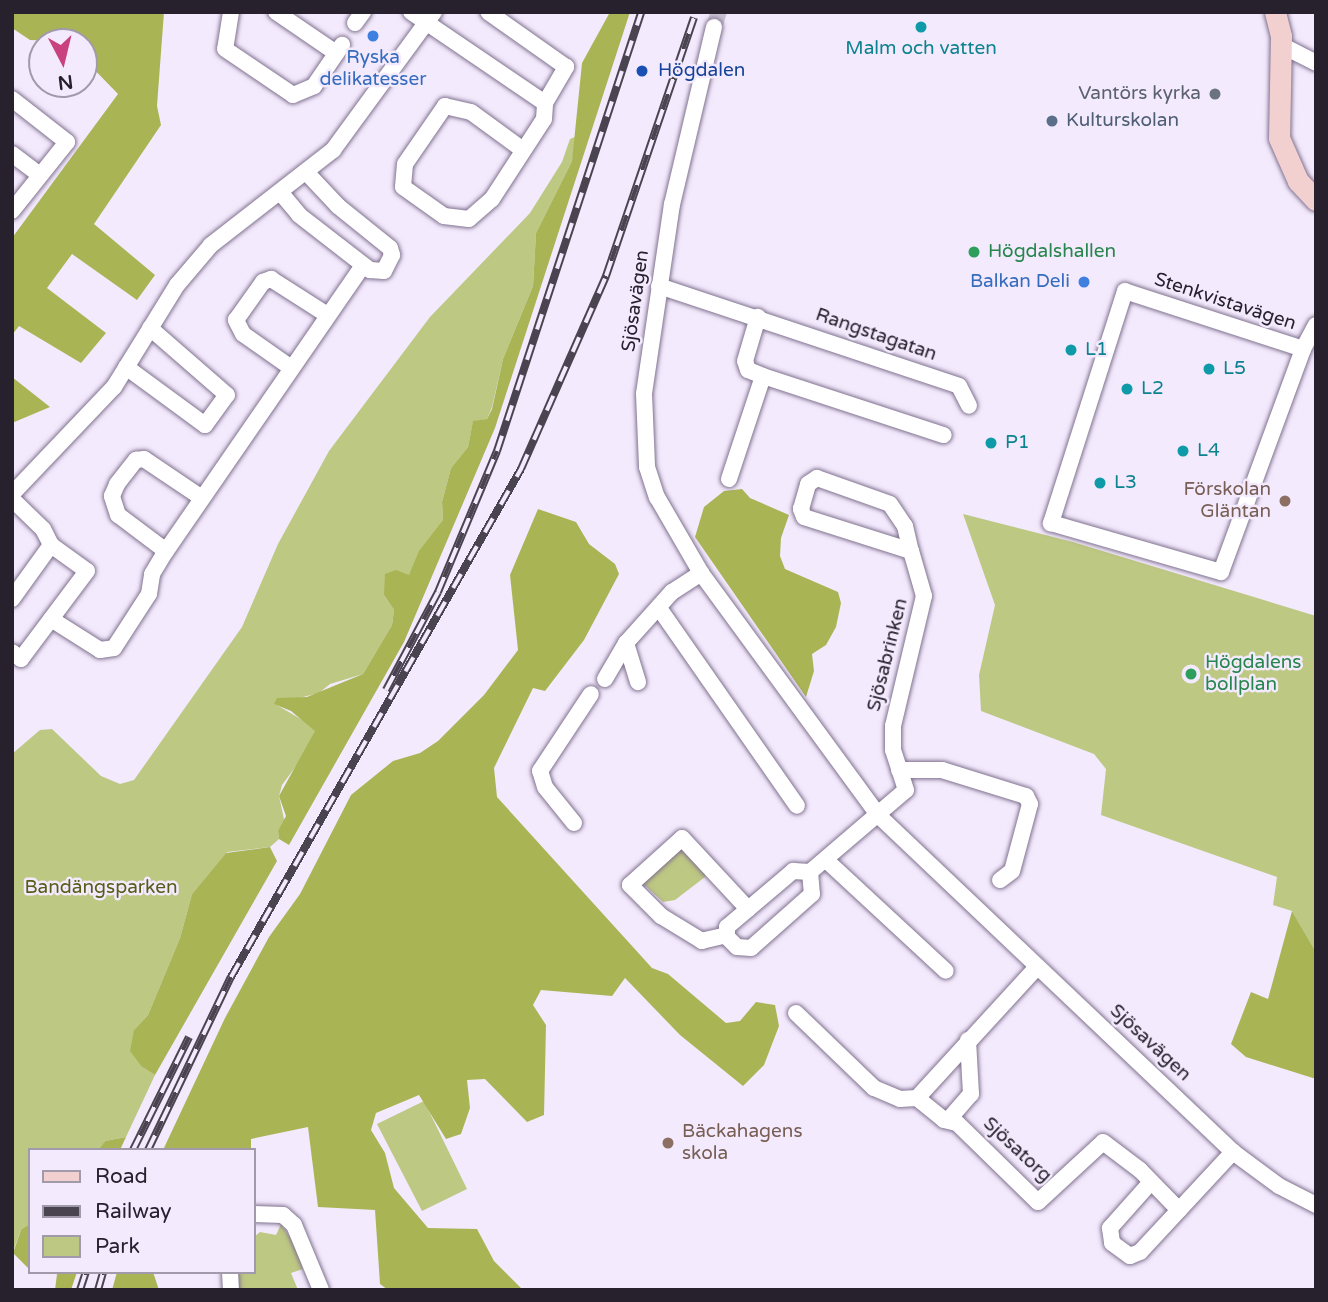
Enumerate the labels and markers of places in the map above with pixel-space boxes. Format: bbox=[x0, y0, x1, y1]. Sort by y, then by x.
marker: Malm och vatten bbox=[913, 19, 929, 35]
marker: Ryska delikatesser bbox=[365, 28, 381, 44]
place label: Malm och vatten bbox=[845, 38, 997, 60]
place label: Ryska delikatesser bbox=[320, 47, 426, 91]
place label: Högdalen bbox=[658, 60, 745, 82]
marker: Högdalen bbox=[632, 61, 652, 81]
place label: Vantörs kyrka bbox=[1078, 83, 1201, 105]
marker: Vantörs kyrka bbox=[1207, 86, 1223, 102]
place label: Kulturskolan bbox=[1066, 110, 1179, 132]
marker: Kulturskolan bbox=[1044, 113, 1060, 129]
place label: Högdalshallen bbox=[988, 241, 1116, 263]
marker: Högdalshallen bbox=[966, 244, 982, 260]
place label: Balkan Deli bbox=[970, 271, 1070, 293]
marker: Balkan Deli bbox=[1076, 274, 1092, 290]
place label: L1 bbox=[1085, 339, 1108, 361]
marker: L1 bbox=[1063, 342, 1079, 358]
place label: L5 bbox=[1223, 358, 1246, 380]
marker: L5 bbox=[1201, 361, 1217, 377]
place label: L2 bbox=[1141, 378, 1164, 400]
marker: L2 bbox=[1119, 381, 1135, 397]
place label: P1 bbox=[1005, 432, 1030, 454]
marker: P1 bbox=[983, 435, 999, 451]
place label: L4 bbox=[1197, 440, 1220, 462]
marker: L4 bbox=[1175, 443, 1191, 459]
place label: L3 bbox=[1114, 472, 1137, 494]
marker: L3 bbox=[1092, 475, 1108, 491]
place label: Förskolan Gläntan bbox=[1184, 479, 1271, 523]
marker: Förskolan Gläntan bbox=[1277, 493, 1293, 509]
place label: Högdalens bollplan bbox=[1205, 652, 1301, 696]
marker: Högdalens bollplan bbox=[1183, 666, 1199, 682]
place label: Bäckahagens skola bbox=[682, 1121, 802, 1165]
marker: Bäckahagens skola bbox=[660, 1135, 676, 1151]

